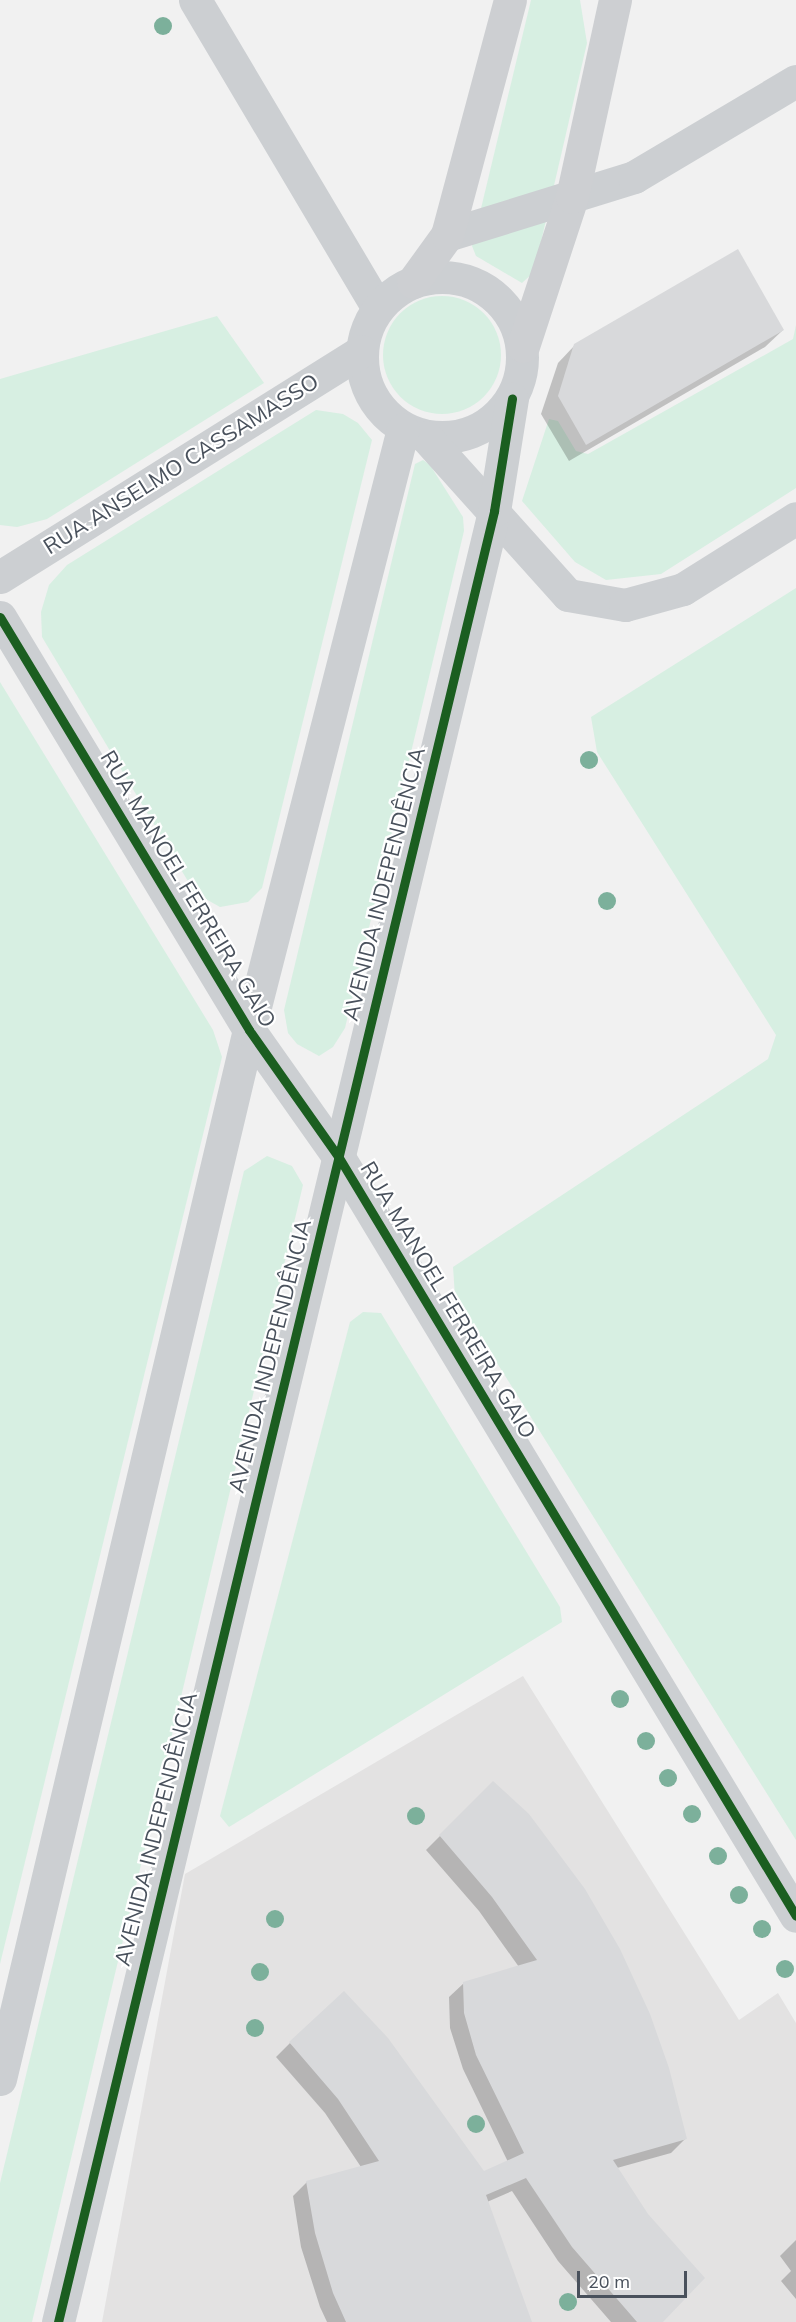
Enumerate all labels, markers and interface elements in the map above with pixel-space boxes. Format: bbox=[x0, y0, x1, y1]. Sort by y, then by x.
street label: RUA ANSELMO CASSAMASSO bbox=[39, 368, 323, 560]
street label: AVENIDA INDEPENDÊNCIA bbox=[337, 744, 431, 1024]
street label: RUA MANOEL FERREIRA GAIO bbox=[95, 746, 281, 1032]
street label: RUA MANOEL FERREIRA GAIO bbox=[355, 1157, 541, 1443]
street label: AVENIDA INDEPENDÊNCIA bbox=[223, 1216, 317, 1496]
street label: AVENIDA INDEPENDÊNCIA bbox=[109, 1689, 203, 1969]
scale bar bbox=[580, 2259, 690, 2297]
text: 20 m bbox=[588, 2270, 630, 2293]

